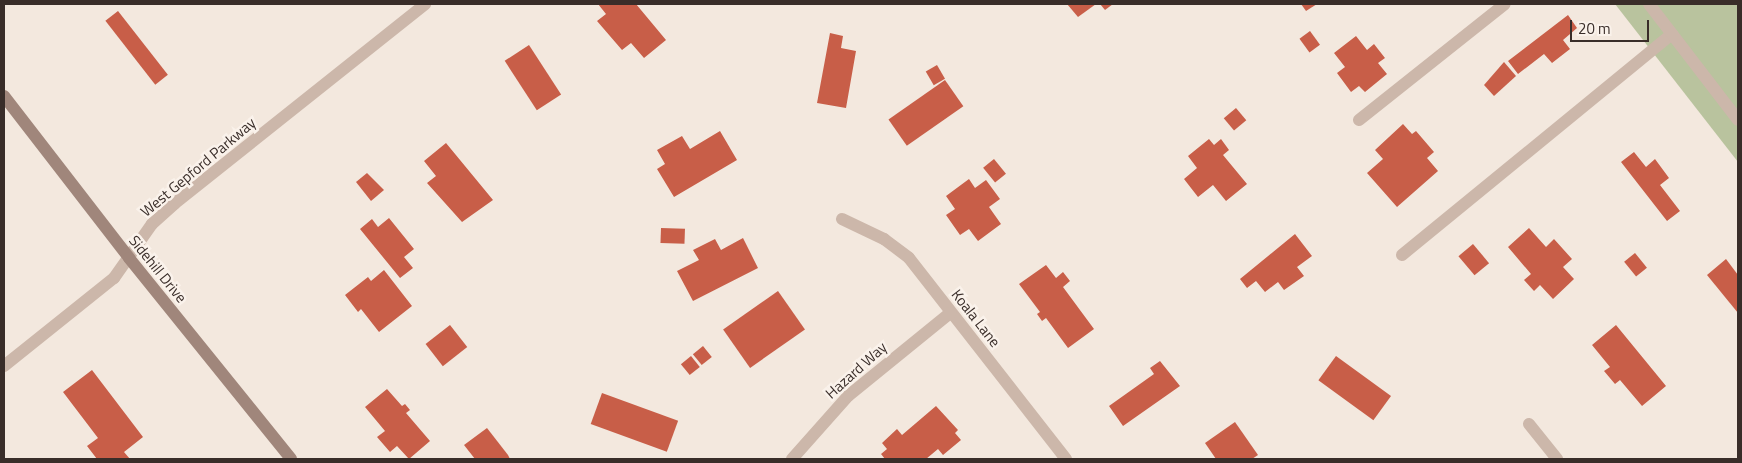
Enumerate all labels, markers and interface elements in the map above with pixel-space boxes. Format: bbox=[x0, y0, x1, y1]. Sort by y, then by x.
scale bar bbox=[1572, 10, 1651, 42]
text: 20 m bbox=[1578, 17, 1611, 40]
street label: West Gepford Parkway bbox=[137, 114, 259, 220]
street label: Sidehill Drive bbox=[125, 232, 191, 306]
street label: Koala Lane bbox=[948, 286, 1004, 350]
street label: Hazard Way bbox=[822, 338, 890, 402]

